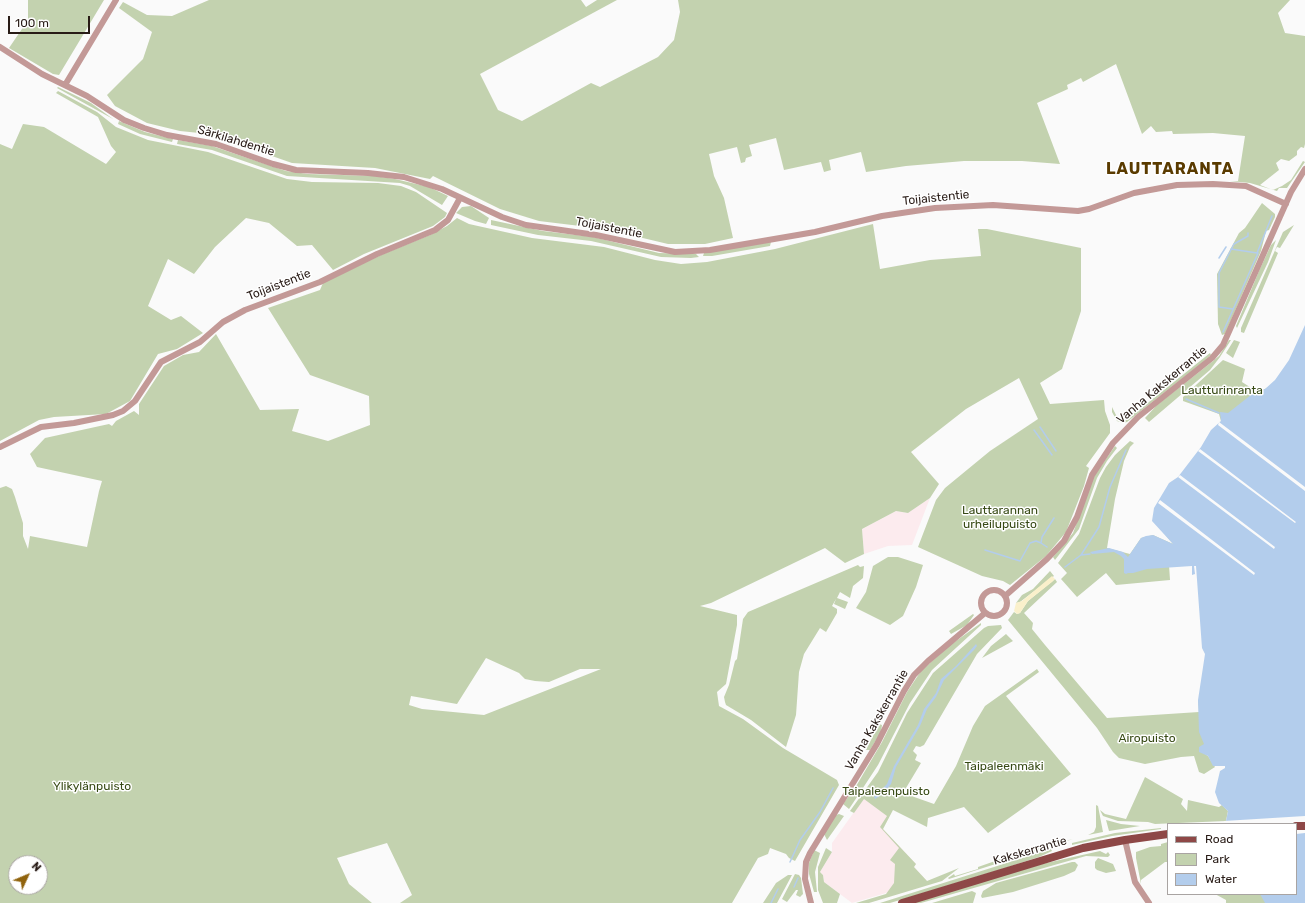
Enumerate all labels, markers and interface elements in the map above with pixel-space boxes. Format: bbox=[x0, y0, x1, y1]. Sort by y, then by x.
scale bar bbox=[10, 8, 92, 34]
text: 100 m bbox=[15, 16, 49, 30]
street label: Särkilahdentie bbox=[196, 122, 276, 160]
district label: LAUTTARANTA bbox=[1106, 159, 1234, 179]
street label: Toijaistentie bbox=[902, 187, 970, 209]
street label: Toijaistentie bbox=[575, 215, 643, 241]
street label: Toijaistentie bbox=[245, 266, 313, 304]
street label: Vanha Kakskerrantie bbox=[1114, 343, 1210, 427]
park label: Lautturinranta bbox=[1181, 384, 1263, 398]
park label: Lauttarannan urheilupuisto bbox=[962, 504, 1038, 532]
street label: Vanha Kakskerrantie bbox=[842, 667, 912, 773]
park label: Airopuisto bbox=[1118, 732, 1176, 746]
park label: Taipaleenmäki bbox=[964, 760, 1044, 774]
park label: Ylikylänpuisto bbox=[53, 780, 131, 794]
park label: Taipaleenpuisto bbox=[842, 785, 930, 799]
legend bbox=[1167, 823, 1297, 895]
text: Road bbox=[1205, 832, 1233, 846]
street label: Kakskerrantie bbox=[992, 834, 1068, 868]
text: Park bbox=[1205, 852, 1230, 866]
north arrow bbox=[8, 855, 48, 895]
text: N bbox=[29, 860, 44, 874]
text: Water bbox=[1205, 872, 1237, 886]

